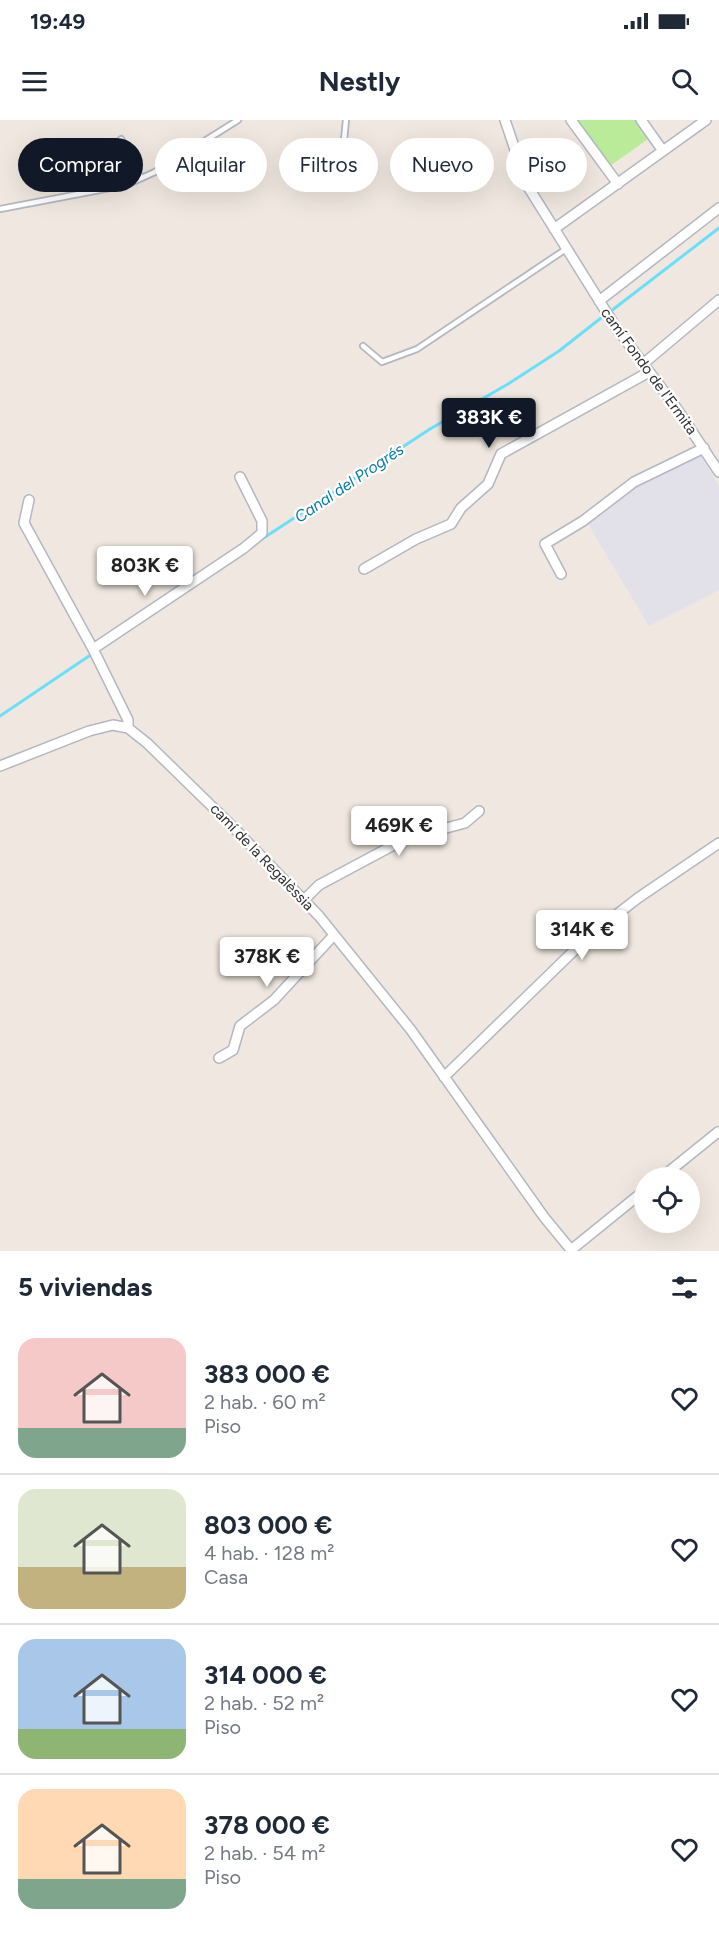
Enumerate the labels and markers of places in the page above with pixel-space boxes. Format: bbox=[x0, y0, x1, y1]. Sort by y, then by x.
pin: 383K € bbox=[440, 398, 538, 449]
pin: 803K € bbox=[96, 546, 194, 597]
pin: 469K € bbox=[350, 806, 448, 857]
pin: 314K € bbox=[533, 910, 631, 961]
pin: 378K € bbox=[218, 937, 316, 988]

